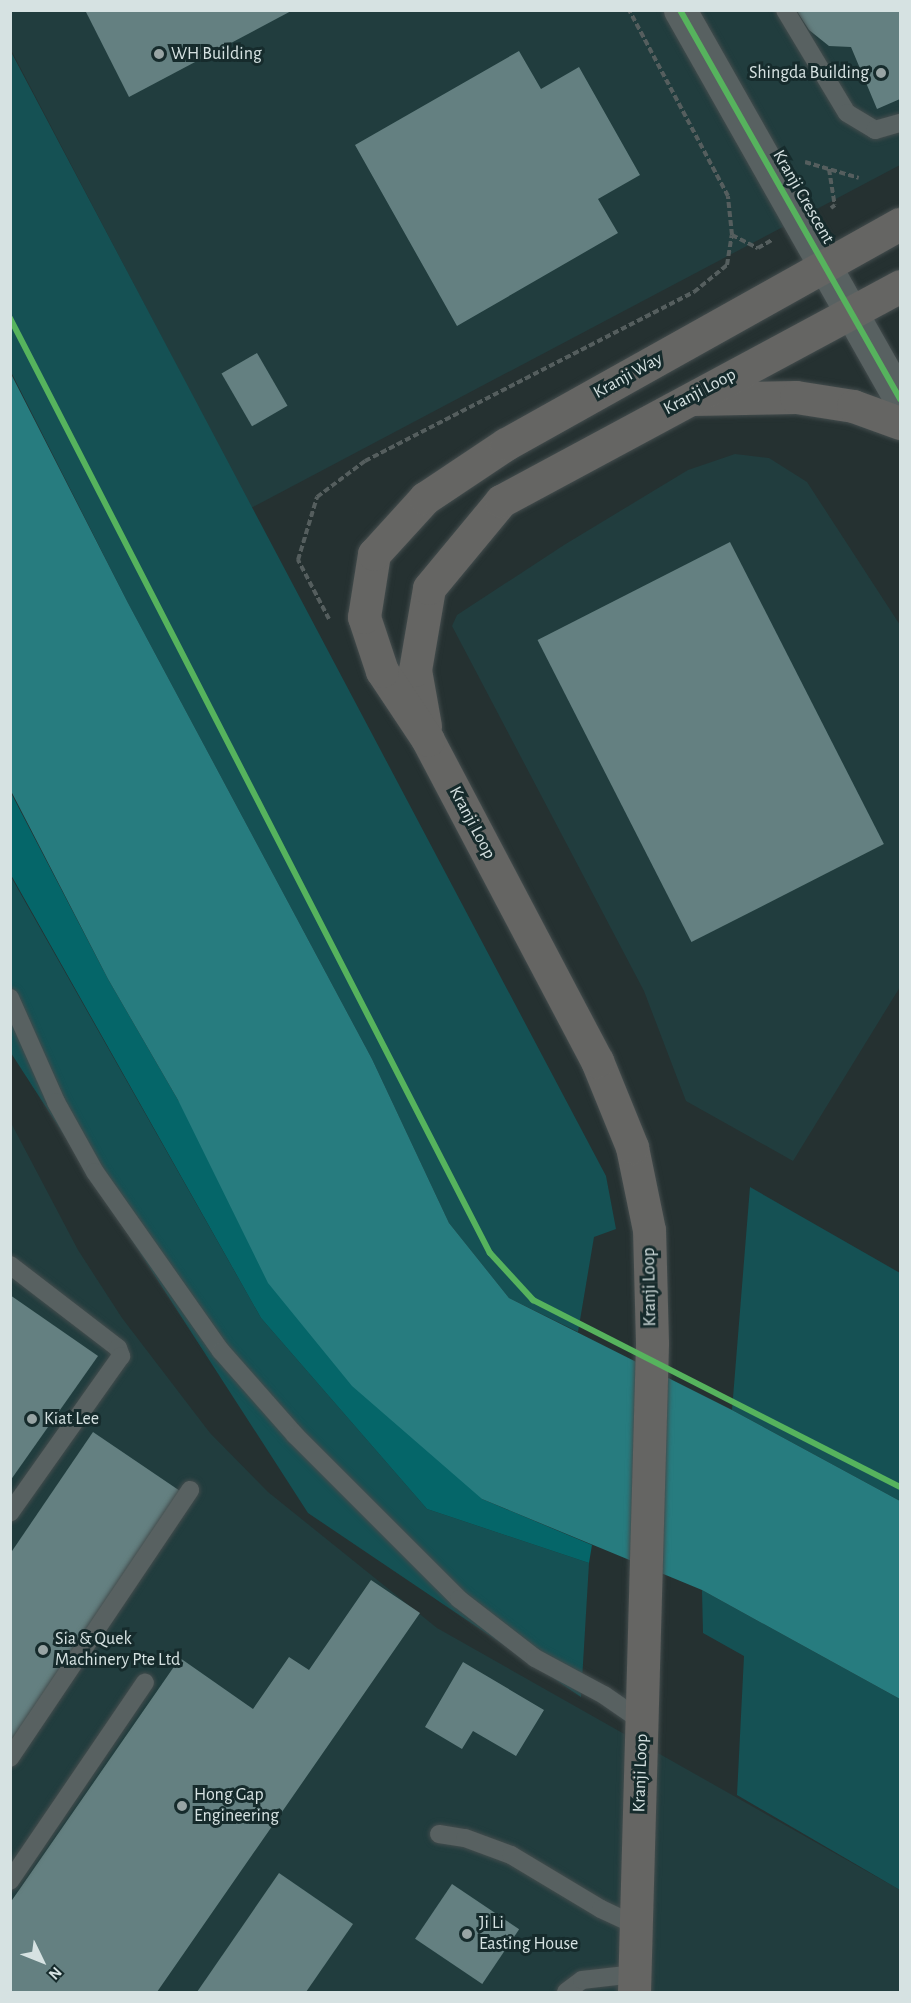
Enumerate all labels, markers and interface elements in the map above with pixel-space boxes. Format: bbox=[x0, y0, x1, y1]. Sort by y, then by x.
place label: WH Building bbox=[171, 43, 262, 65]
marker: WH Building bbox=[152, 47, 166, 61]
place label: Shingda Building bbox=[749, 62, 869, 84]
marker: Shingda Building bbox=[874, 66, 888, 80]
street label: Kranji Crescent bbox=[767, 146, 839, 248]
street label: Kranji Way bbox=[590, 348, 666, 404]
street label: Kranji Loop bbox=[660, 364, 740, 420]
street label: Kranji Loop bbox=[444, 783, 500, 863]
street label: Kranji Loop bbox=[639, 1247, 661, 1327]
place label: Kiat Lee bbox=[44, 1408, 99, 1430]
marker: Kiat Lee bbox=[25, 1412, 39, 1426]
place label: Sia & Quek Machinery Pte Ltd bbox=[55, 1629, 180, 1672]
marker: Sia & Quek Machinery Pte Ltd bbox=[36, 1643, 50, 1657]
street label: Kranji Loop bbox=[629, 1733, 653, 1813]
place label: Hong Gap Engineering bbox=[194, 1785, 279, 1828]
marker: Hong Gap Engineering bbox=[175, 1799, 189, 1813]
place label: Ji Li Easting House bbox=[479, 1913, 578, 1956]
marker: Ji Li Easting House bbox=[460, 1927, 474, 1941]
north arrow bbox=[12, 1931, 72, 1991]
text: N bbox=[46, 1964, 65, 1983]

